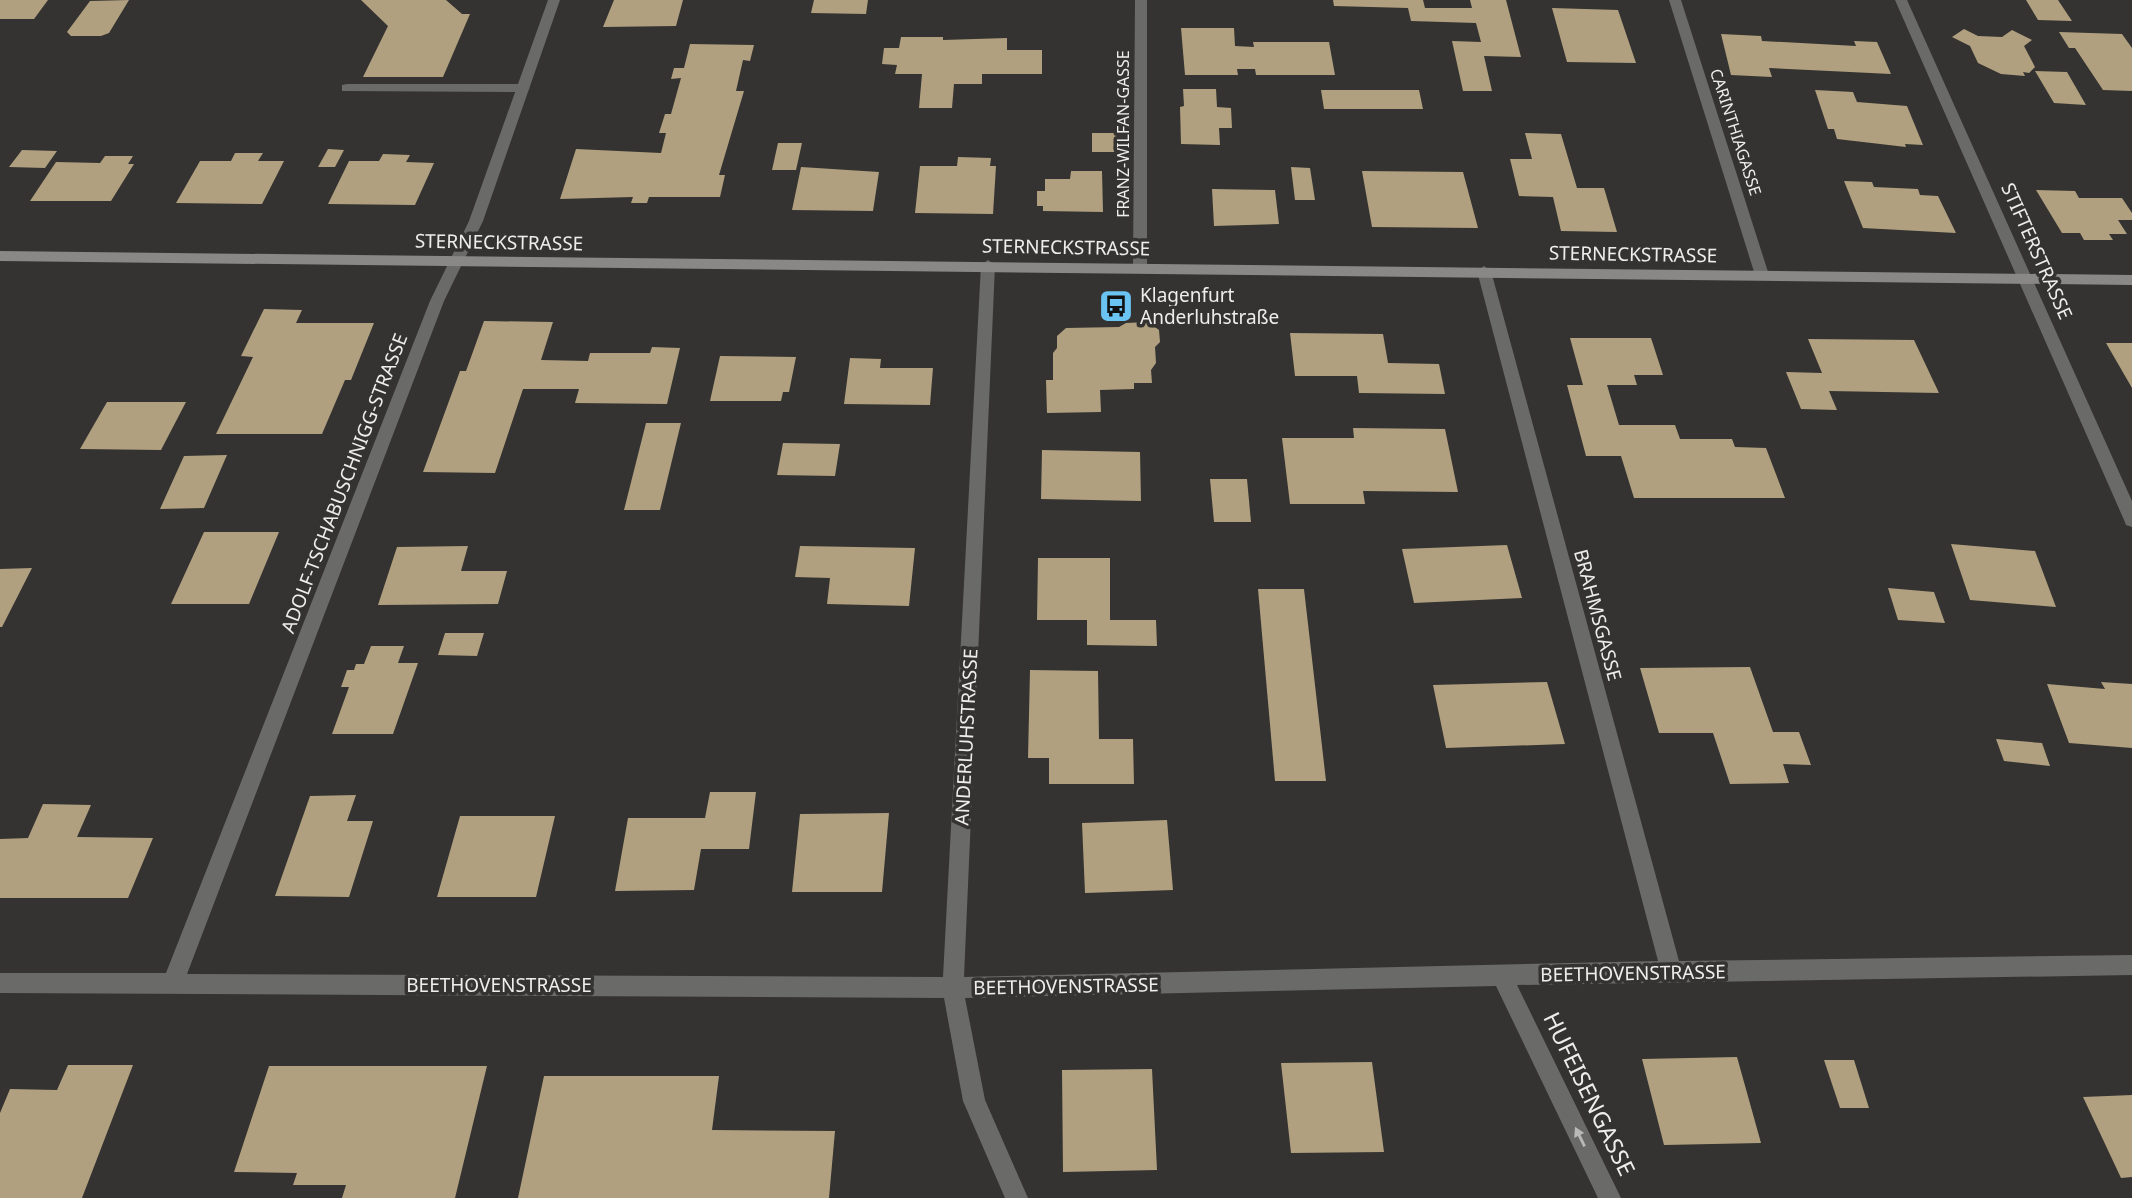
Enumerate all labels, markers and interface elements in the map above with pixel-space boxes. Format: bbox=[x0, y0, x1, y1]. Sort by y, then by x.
street label: FRANZ-WILFAN-GASSE bbox=[1112, 50, 1134, 218]
street label: CARINTHIAGASSE bbox=[1705, 66, 1767, 198]
street label: STIFTERSTRASSE bbox=[1995, 179, 2079, 323]
street label: STERNECKSTRASSE bbox=[415, 228, 583, 256]
street label: STERNECKSTRASSE bbox=[982, 233, 1150, 261]
street label: STERNECKSTRASSE bbox=[1549, 240, 1717, 268]
place label: Klagenfurt Anderluhstraße bbox=[1140, 282, 1279, 330]
bus stop icon: Klagenfurt Anderluhstraße bbox=[1097, 287, 1135, 325]
street label: ADOLF-TSCHABUSCHNIGG-STRASSE bbox=[275, 329, 413, 637]
street label: BRAHMSGASSE bbox=[1568, 546, 1628, 684]
street label: ANDERLUHSTRASSE bbox=[948, 648, 984, 826]
street label: BEETHOVENSTRASSE bbox=[1540, 958, 1726, 988]
street label: BEETHOVENSTRASSE bbox=[973, 971, 1159, 1001]
street label: BEETHOVENSTRASSE bbox=[406, 972, 592, 998]
street label: HUFEISENGASSE bbox=[1536, 1006, 1643, 1181]
one-way arrow bbox=[1575, 1127, 1586, 1147]

